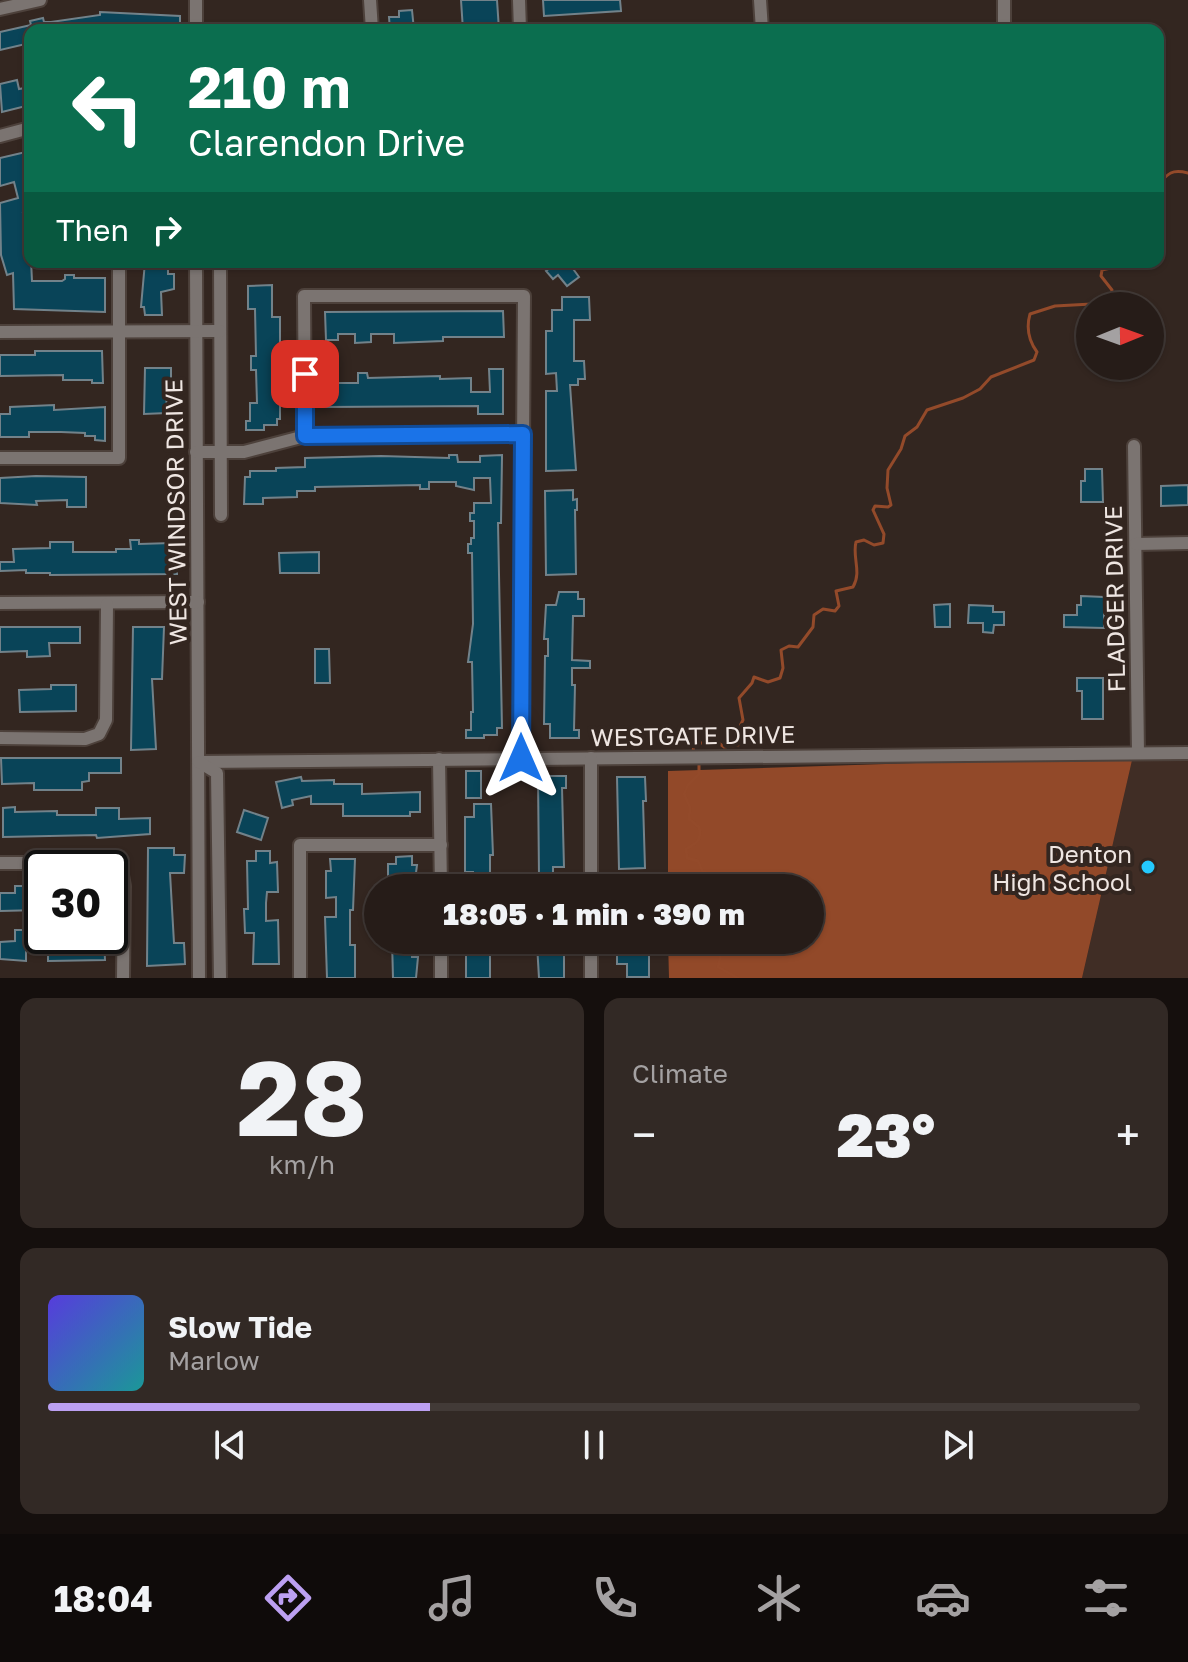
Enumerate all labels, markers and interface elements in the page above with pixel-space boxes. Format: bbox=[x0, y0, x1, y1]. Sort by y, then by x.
text: 210 m bbox=[188, 53, 350, 120]
icon: left bbox=[56, 56, 160, 160]
text: Clarendon Drive bbox=[188, 121, 465, 164]
icon: right bbox=[145, 208, 189, 252]
text: Then bbox=[56, 212, 129, 248]
north arrow bbox=[1076, 292, 1164, 380]
map controls bbox=[1076, 292, 1164, 380]
pin bbox=[271, 340, 339, 408]
icon: arrive bbox=[283, 352, 327, 396]
street label: WEST WINDSOR DRIVE bbox=[158, 379, 192, 645]
street label: FLADGER DRIVE bbox=[1098, 505, 1130, 693]
position arrow bbox=[479, 716, 563, 800]
street label: WESTGATE DRIVE bbox=[590, 719, 796, 751]
place label: Denton High School bbox=[992, 839, 1132, 896]
speed limit sign: 30 bbox=[24, 850, 128, 954]
marker: Denton High School bbox=[1139, 858, 1157, 876]
text: 18:05 · 1 min · 390 m bbox=[443, 896, 745, 932]
text: 28 bbox=[237, 1034, 367, 1159]
text: Climate bbox=[632, 1058, 728, 1089]
text: 23° bbox=[837, 1098, 935, 1170]
text: − bbox=[632, 1108, 656, 1161]
text: + bbox=[1116, 1108, 1140, 1161]
text: km/h bbox=[269, 1149, 335, 1180]
text: Slow Tide bbox=[168, 1309, 312, 1345]
text: Marlow bbox=[168, 1345, 260, 1376]
icon: previous bbox=[208, 1423, 252, 1467]
icon: pause bbox=[572, 1423, 616, 1467]
icon: next bbox=[936, 1423, 980, 1467]
icon: directions bbox=[260, 1570, 316, 1626]
icon: music bbox=[424, 1570, 480, 1626]
icon: phone bbox=[587, 1570, 643, 1626]
icon: climate bbox=[751, 1570, 807, 1626]
icon: car bbox=[915, 1570, 971, 1626]
icon: filters bbox=[1078, 1570, 1134, 1626]
text: 18:04 bbox=[54, 1577, 153, 1620]

